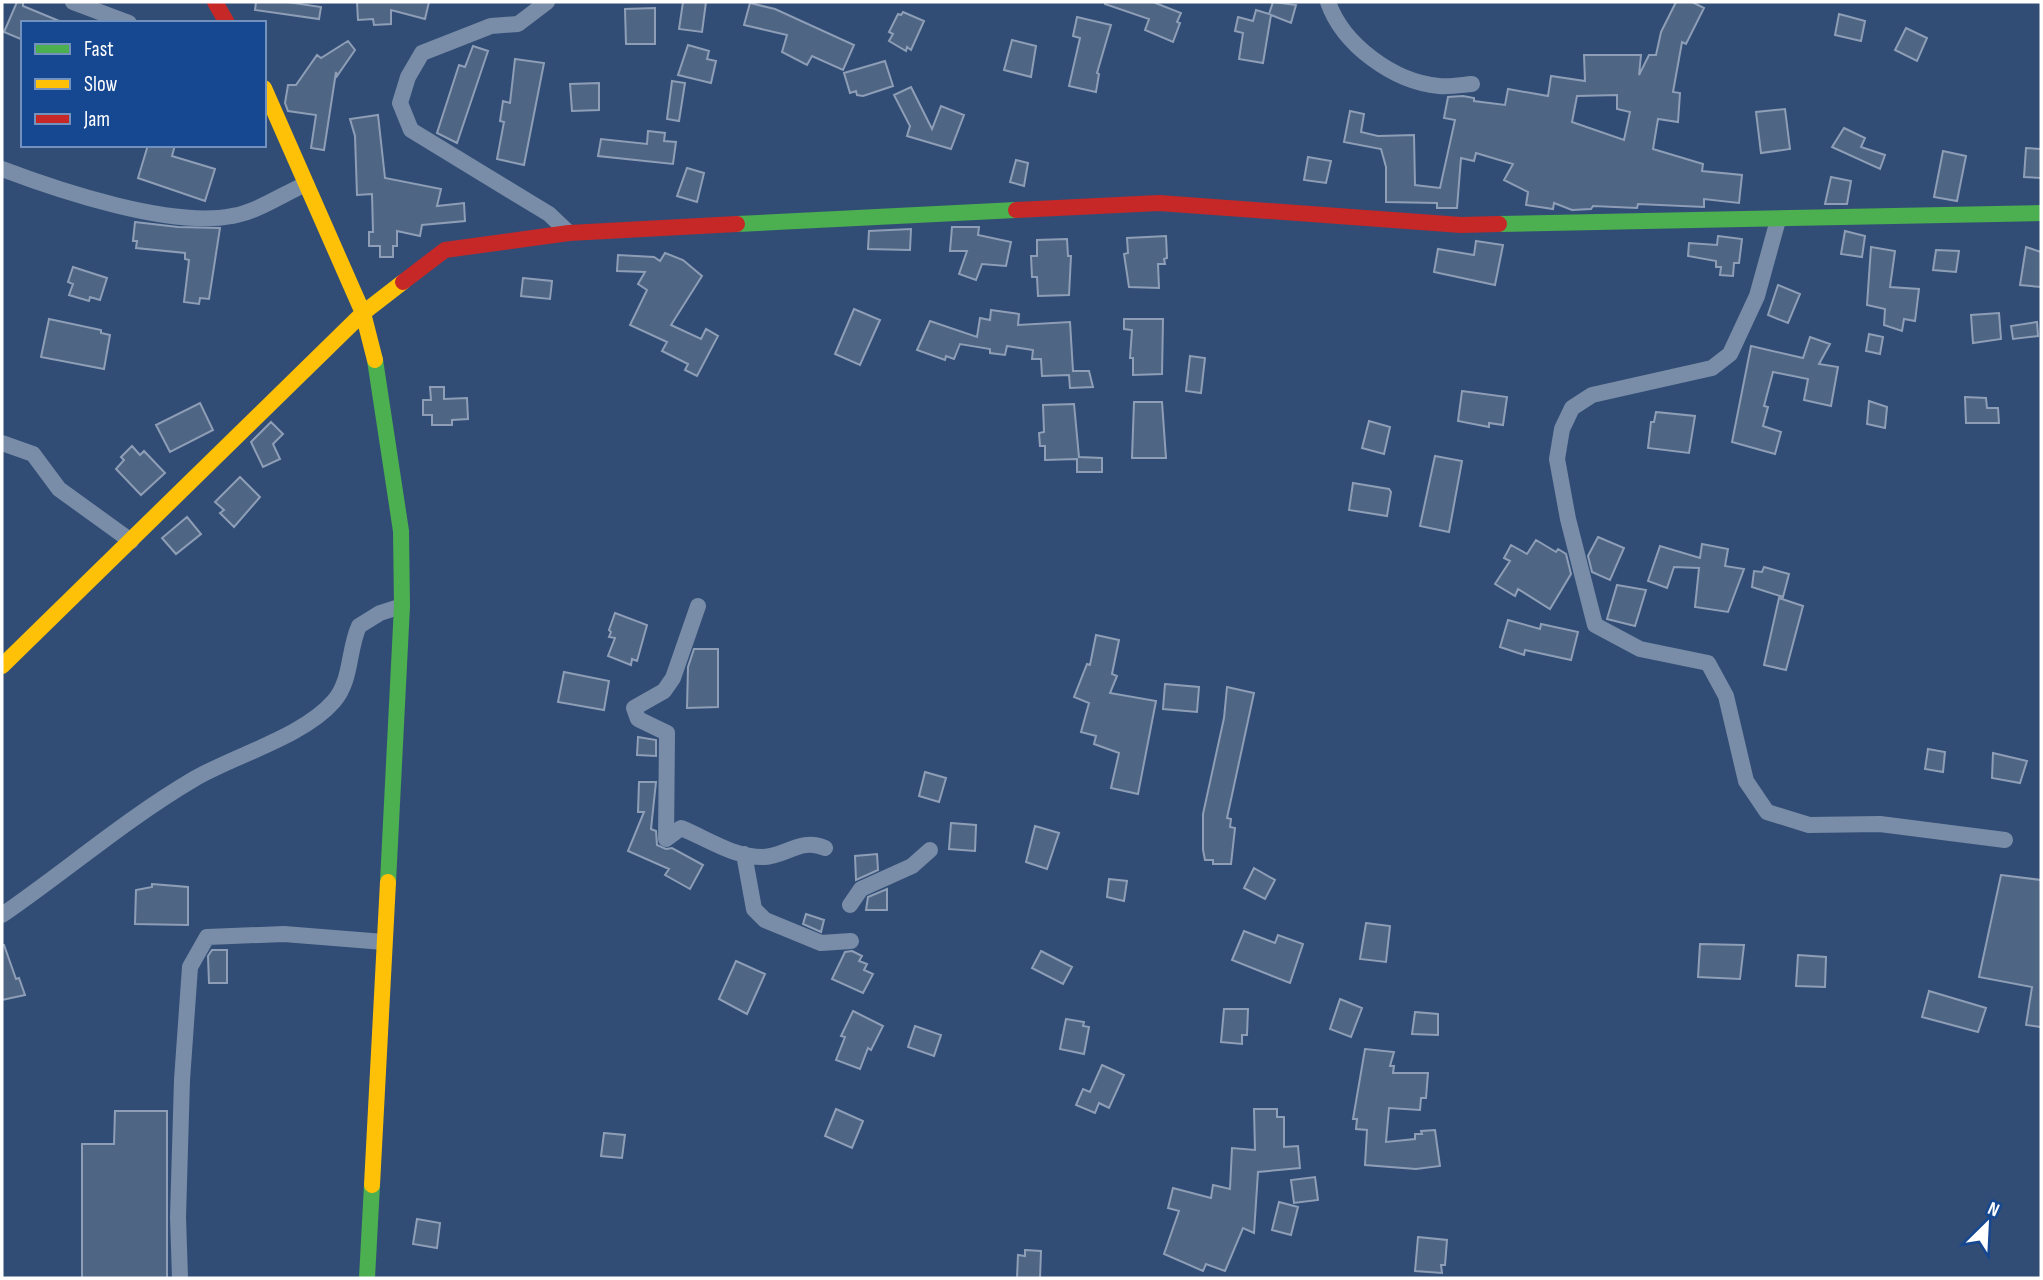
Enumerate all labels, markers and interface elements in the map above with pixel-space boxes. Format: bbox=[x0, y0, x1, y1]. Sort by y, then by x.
legend bbox=[21, 21, 266, 147]
text: Fast bbox=[84, 37, 114, 62]
text: Slow bbox=[84, 72, 118, 97]
text: Jam bbox=[83, 107, 110, 132]
north arrow bbox=[1952, 1189, 2022, 1259]
text: N bbox=[1984, 1197, 2003, 1222]

